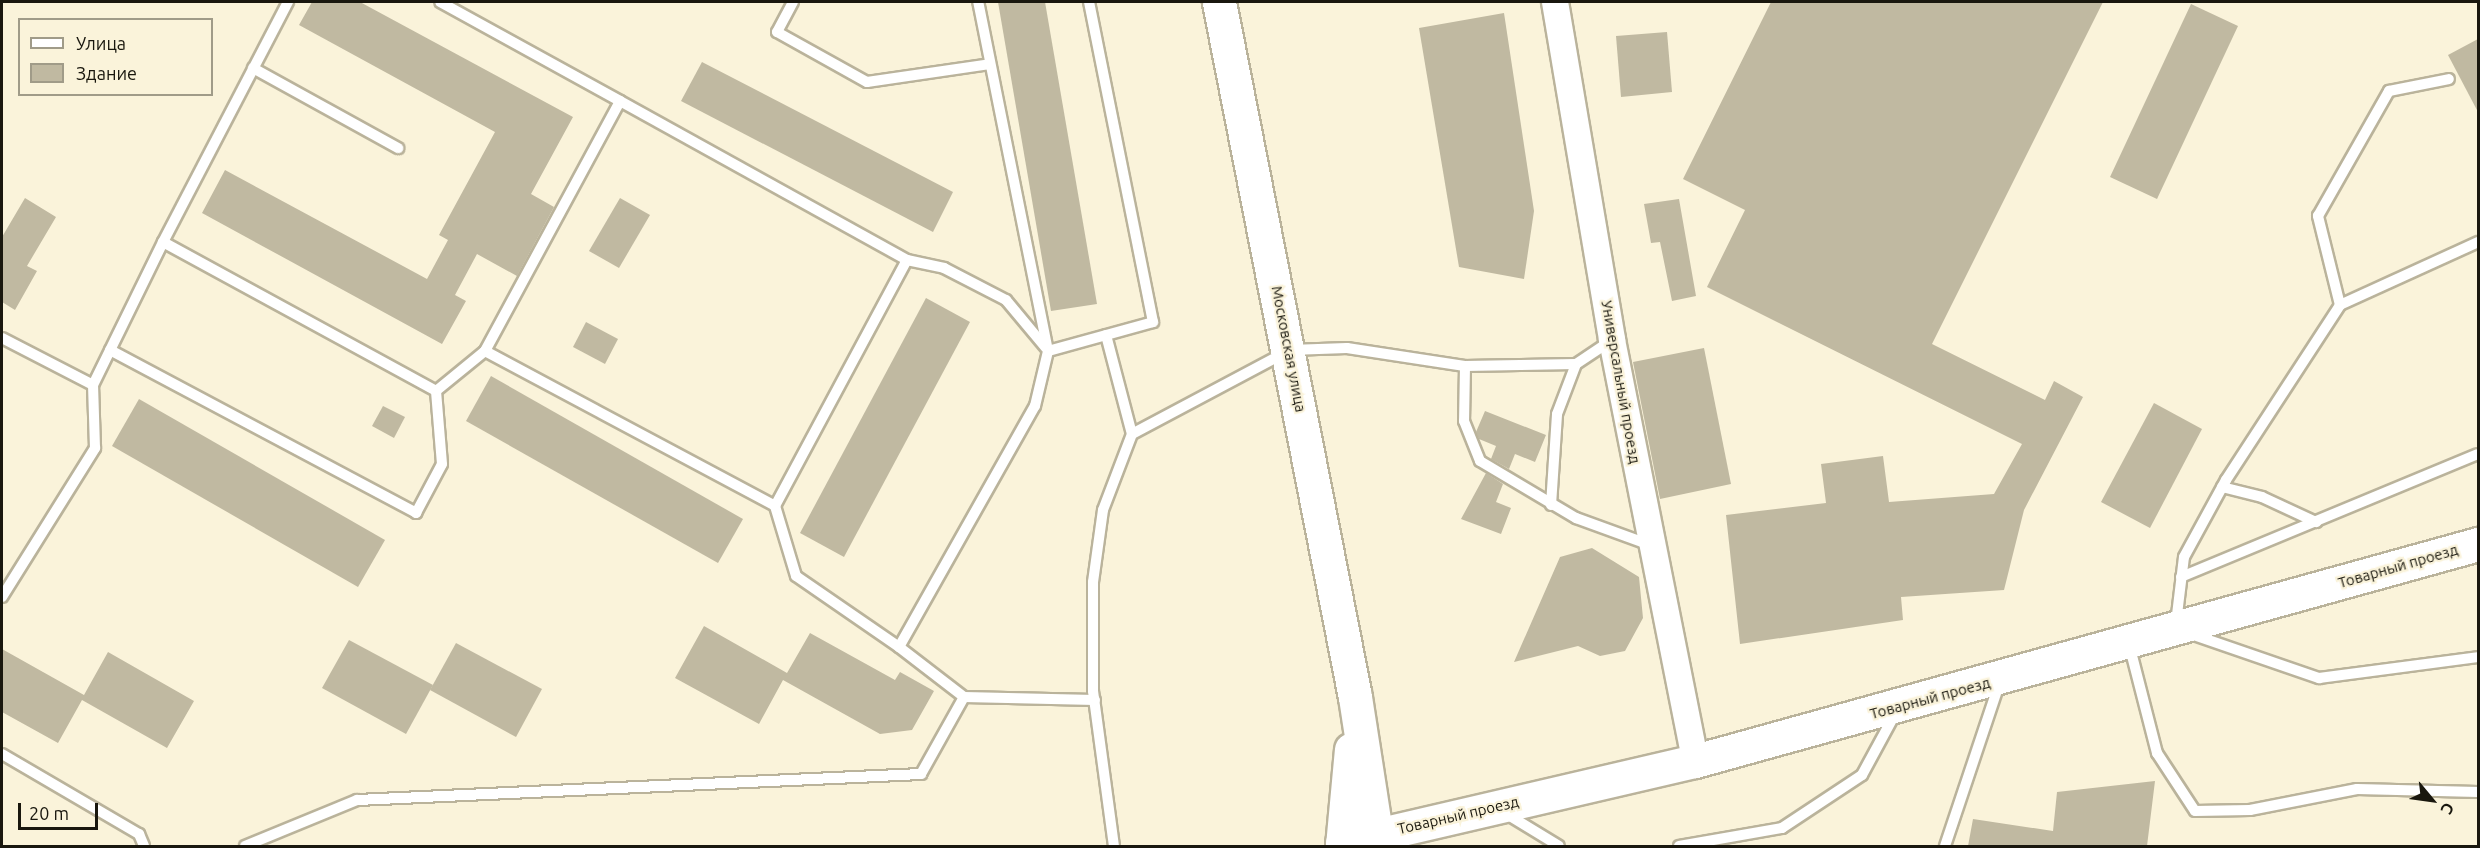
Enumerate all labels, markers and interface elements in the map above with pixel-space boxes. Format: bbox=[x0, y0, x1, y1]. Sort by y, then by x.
legend bbox=[18, 18, 213, 96]
text: Улица bbox=[76, 33, 126, 53]
text: Здание bbox=[76, 63, 137, 83]
street label: Московская улица bbox=[1268, 284, 1310, 414]
street label: Универсальный проезд bbox=[1598, 299, 1644, 465]
street label: Товарный проезд bbox=[2336, 540, 2460, 592]
street label: Товарный проезд bbox=[1868, 673, 1992, 723]
north arrow bbox=[2402, 770, 2462, 830]
scale bar bbox=[21, 791, 100, 829]
street label: Товарный проезд bbox=[1396, 792, 1520, 838]
text: С bbox=[2437, 800, 2458, 818]
text: 20 m bbox=[29, 803, 69, 823]

